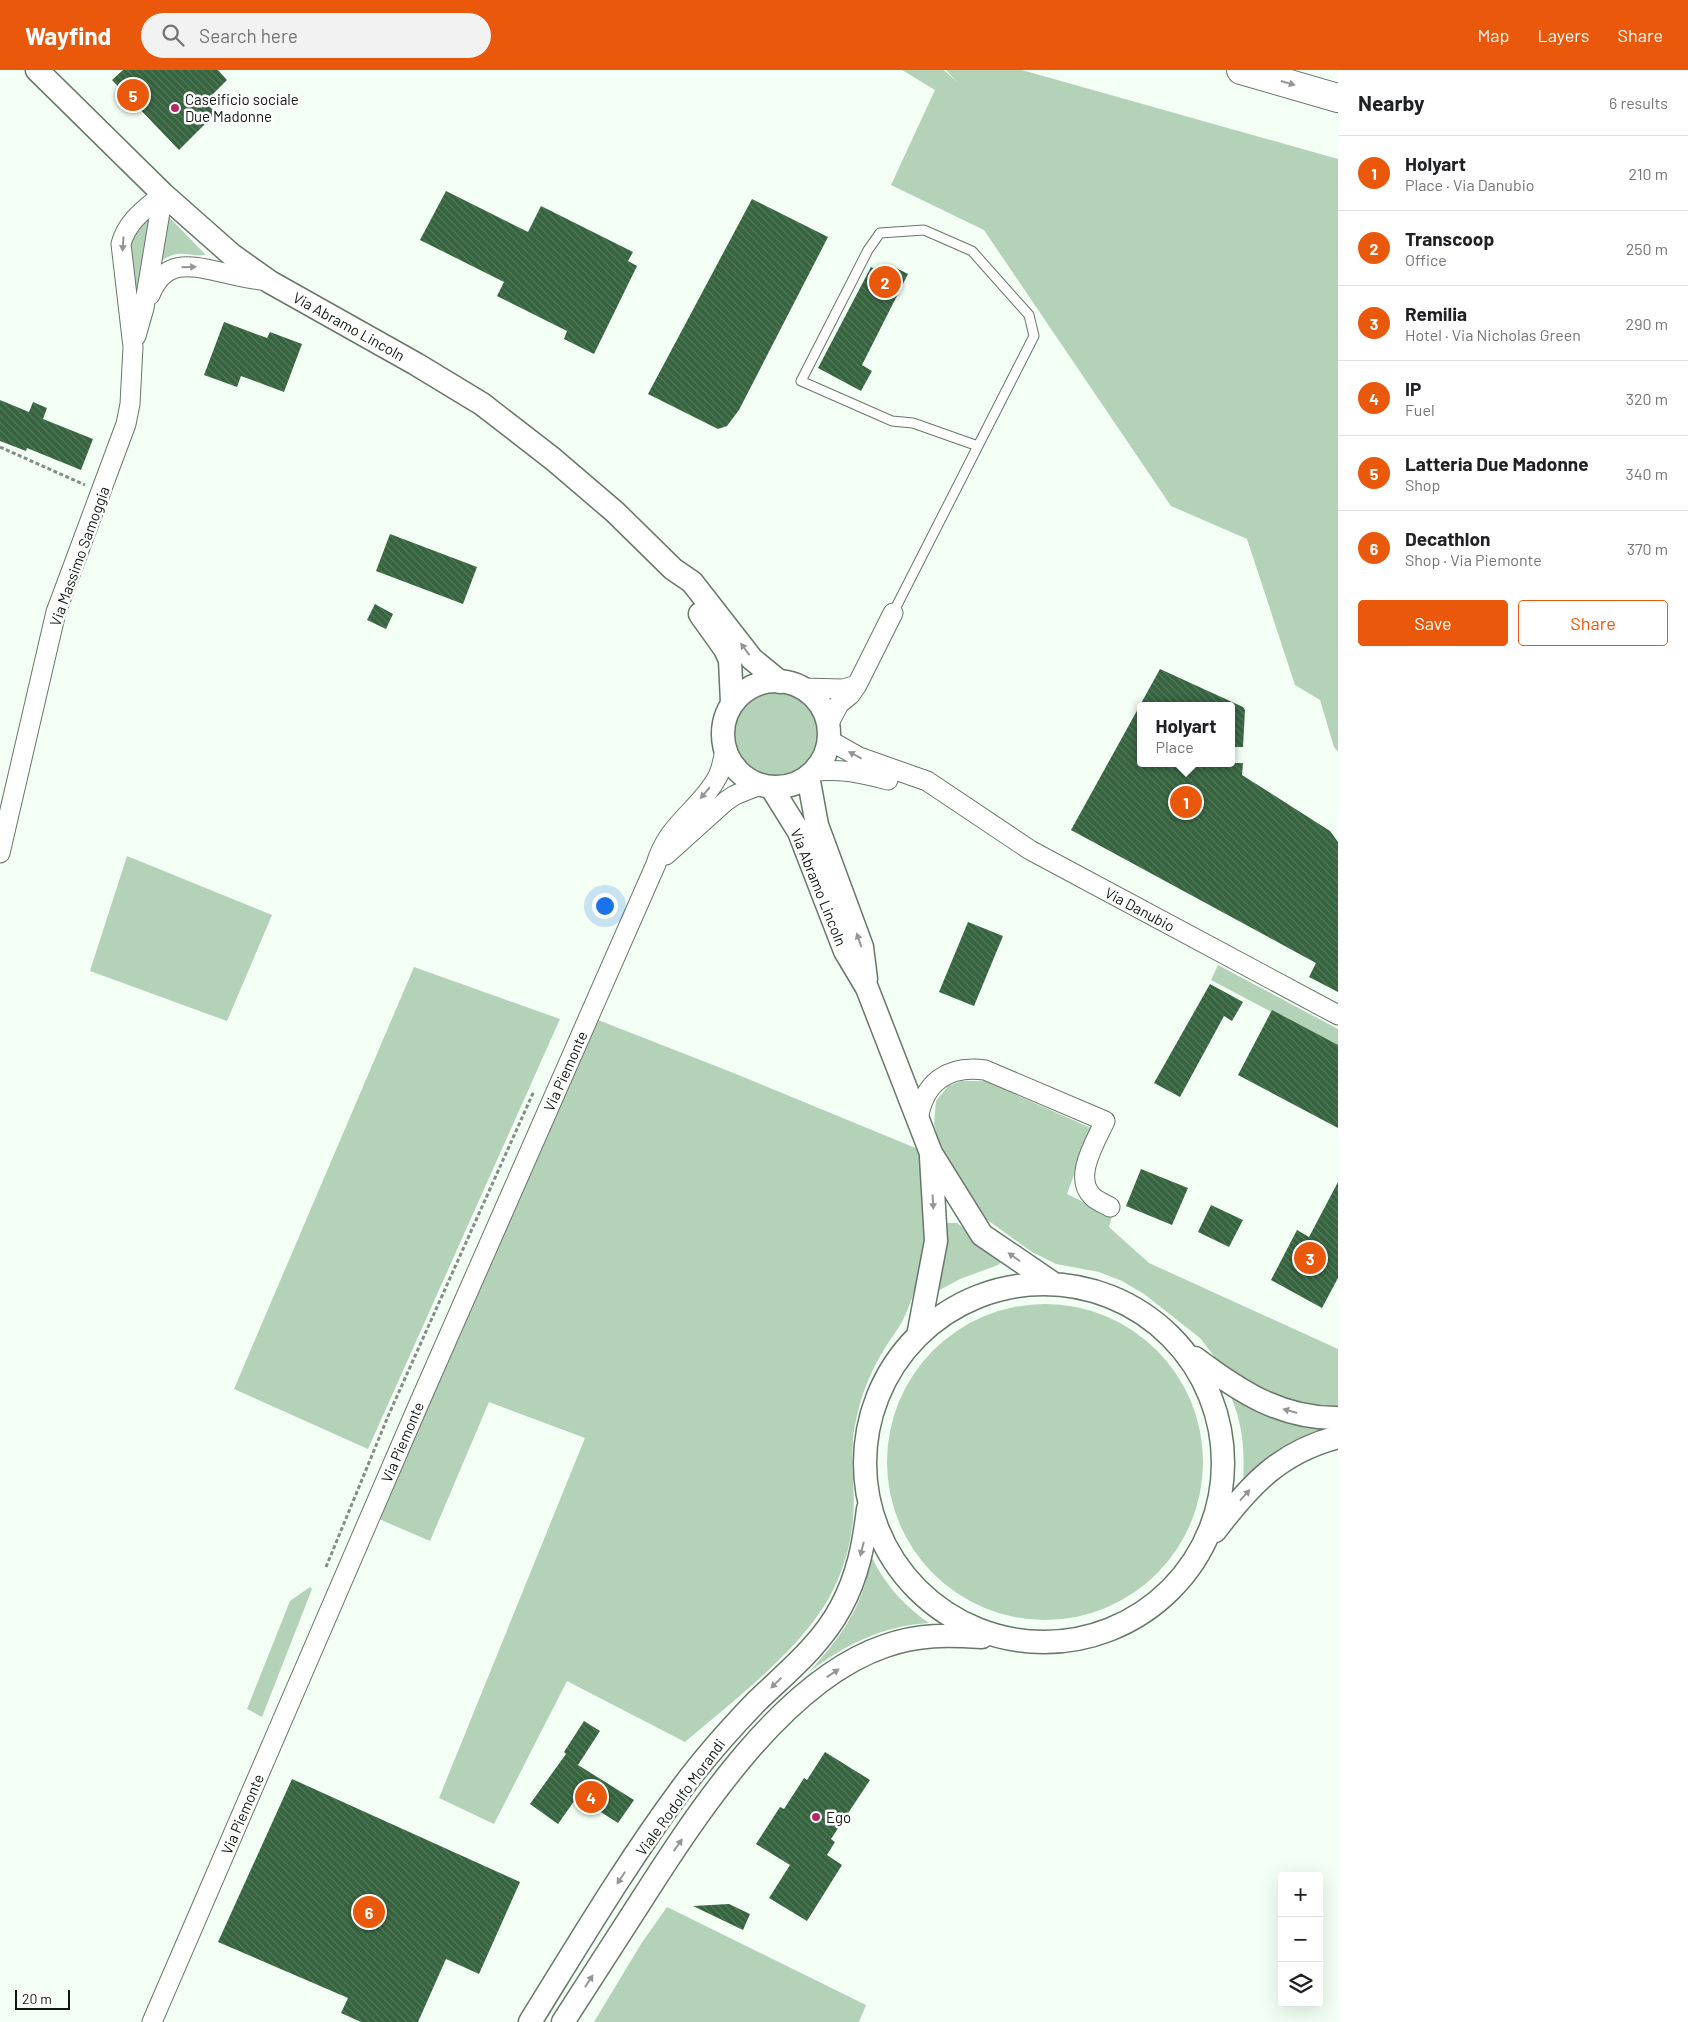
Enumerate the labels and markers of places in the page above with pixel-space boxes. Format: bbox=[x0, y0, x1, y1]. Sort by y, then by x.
pin: 5 bbox=[117, 76, 149, 114]
place label: Caseificio sociale Due Madonne bbox=[185, 90, 299, 125]
marker: Caseificio sociale Due Madonne bbox=[169, 102, 181, 114]
pin: 2 bbox=[869, 263, 901, 301]
pin: 1 bbox=[1170, 783, 1202, 821]
pin: 3 bbox=[1294, 1239, 1326, 1277]
pin: 4 bbox=[575, 1778, 607, 1816]
place label: Ego bbox=[826, 1808, 851, 1826]
marker: Ego bbox=[810, 1811, 822, 1823]
pin: 6 bbox=[353, 1893, 385, 1931]

